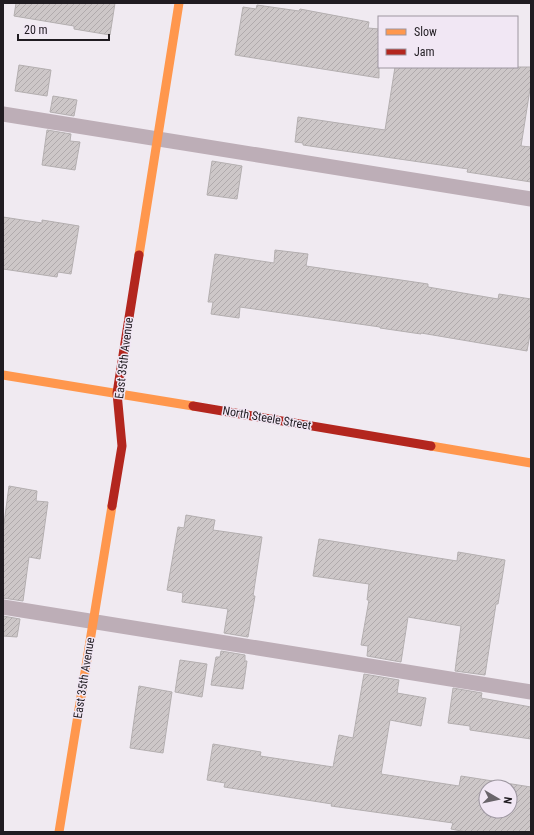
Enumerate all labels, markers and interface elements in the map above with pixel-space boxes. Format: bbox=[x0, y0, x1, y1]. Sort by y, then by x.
scale bar bbox=[18, 16, 109, 42]
legend bbox=[378, 16, 518, 68]
text: 20 m bbox=[24, 23, 48, 37]
text: Slow bbox=[414, 25, 437, 39]
text: Jam bbox=[414, 45, 435, 59]
street label: East 35th Avenue bbox=[112, 316, 136, 400]
street label: North Steele Street bbox=[222, 403, 313, 433]
street label: East 35th Avenue bbox=[71, 636, 97, 720]
north arrow bbox=[478, 779, 518, 819]
text: N bbox=[500, 796, 514, 805]

